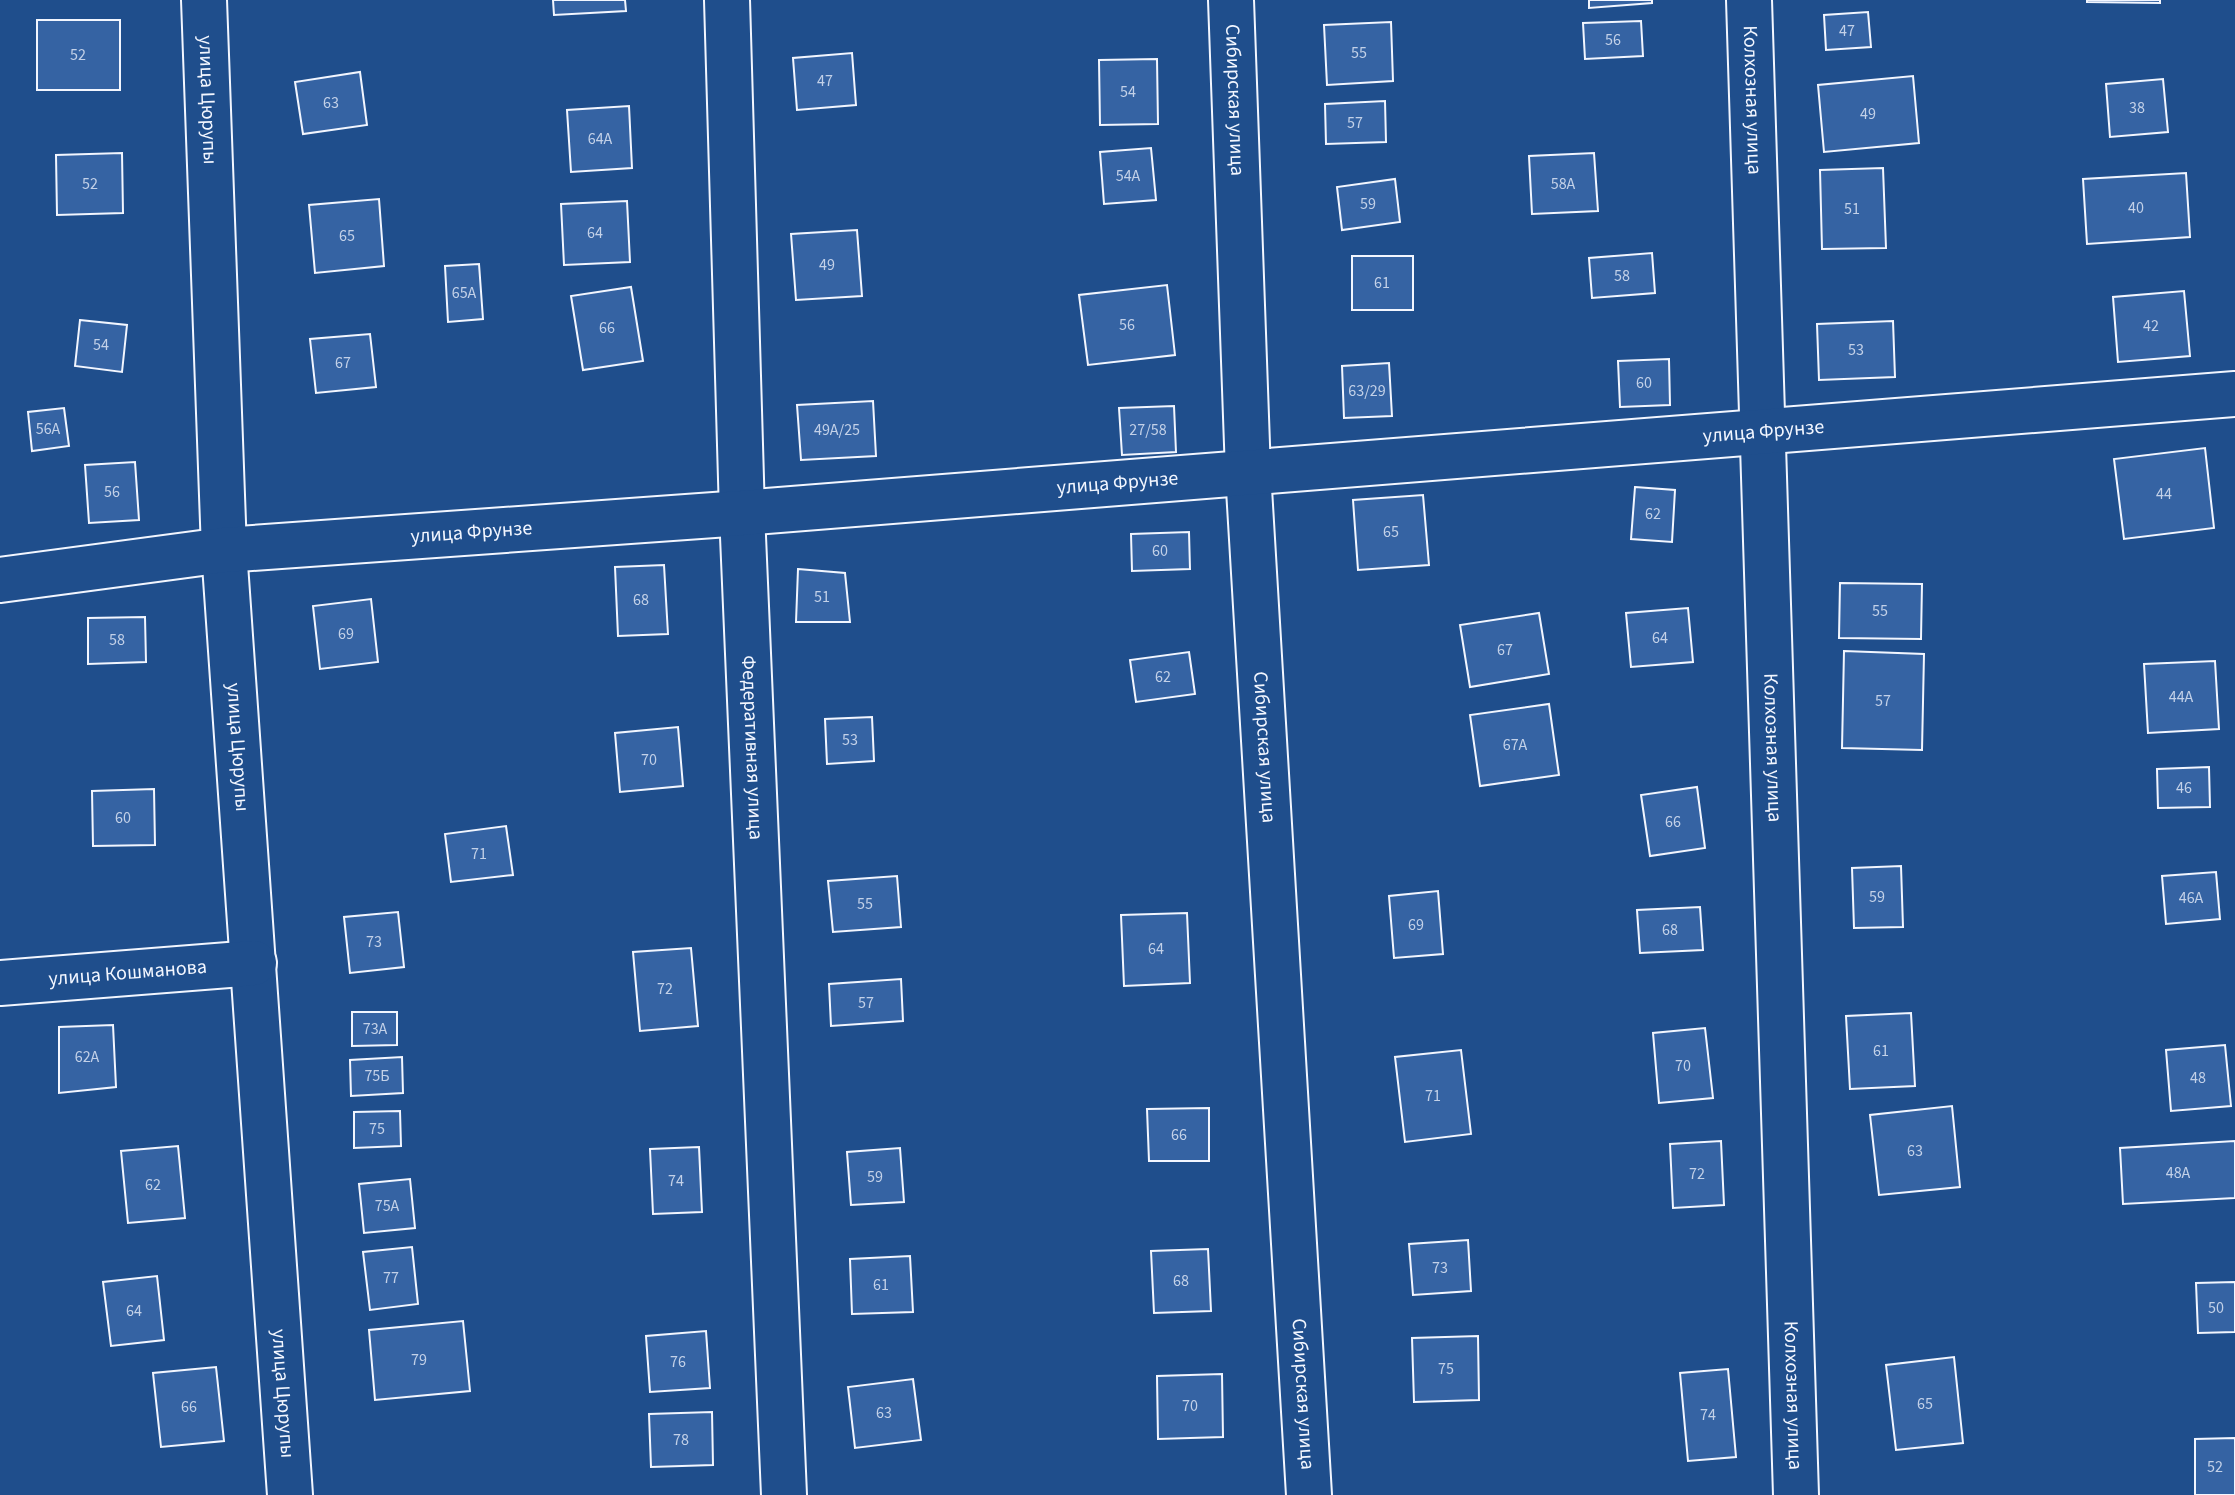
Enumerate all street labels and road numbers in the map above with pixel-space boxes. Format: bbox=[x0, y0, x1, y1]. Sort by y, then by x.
street label: Сибирская улица bbox=[1218, 24, 1251, 176]
street label: Колхозная улица bbox=[1736, 25, 1768, 175]
street label: улица Цюрупы bbox=[191, 35, 224, 165]
street label: улица Фрунзе bbox=[1702, 413, 1825, 450]
street label: улица Фрунзе bbox=[1056, 464, 1179, 502]
street label: улица Фрунзе bbox=[410, 514, 533, 551]
street label: Федеративная улица bbox=[734, 655, 770, 840]
street label: Сибирская улица bbox=[1246, 671, 1283, 824]
street label: Колхозная улица bbox=[1756, 673, 1789, 823]
street label: улица Цюрупы bbox=[219, 682, 256, 813]
street label: улица Кошманова bbox=[47, 953, 208, 993]
street label: Сибирская улица bbox=[1284, 1317, 1321, 1471]
street label: Колхозная улица bbox=[1777, 1320, 1809, 1470]
street label: улица Цюрупы bbox=[264, 1328, 301, 1459]

